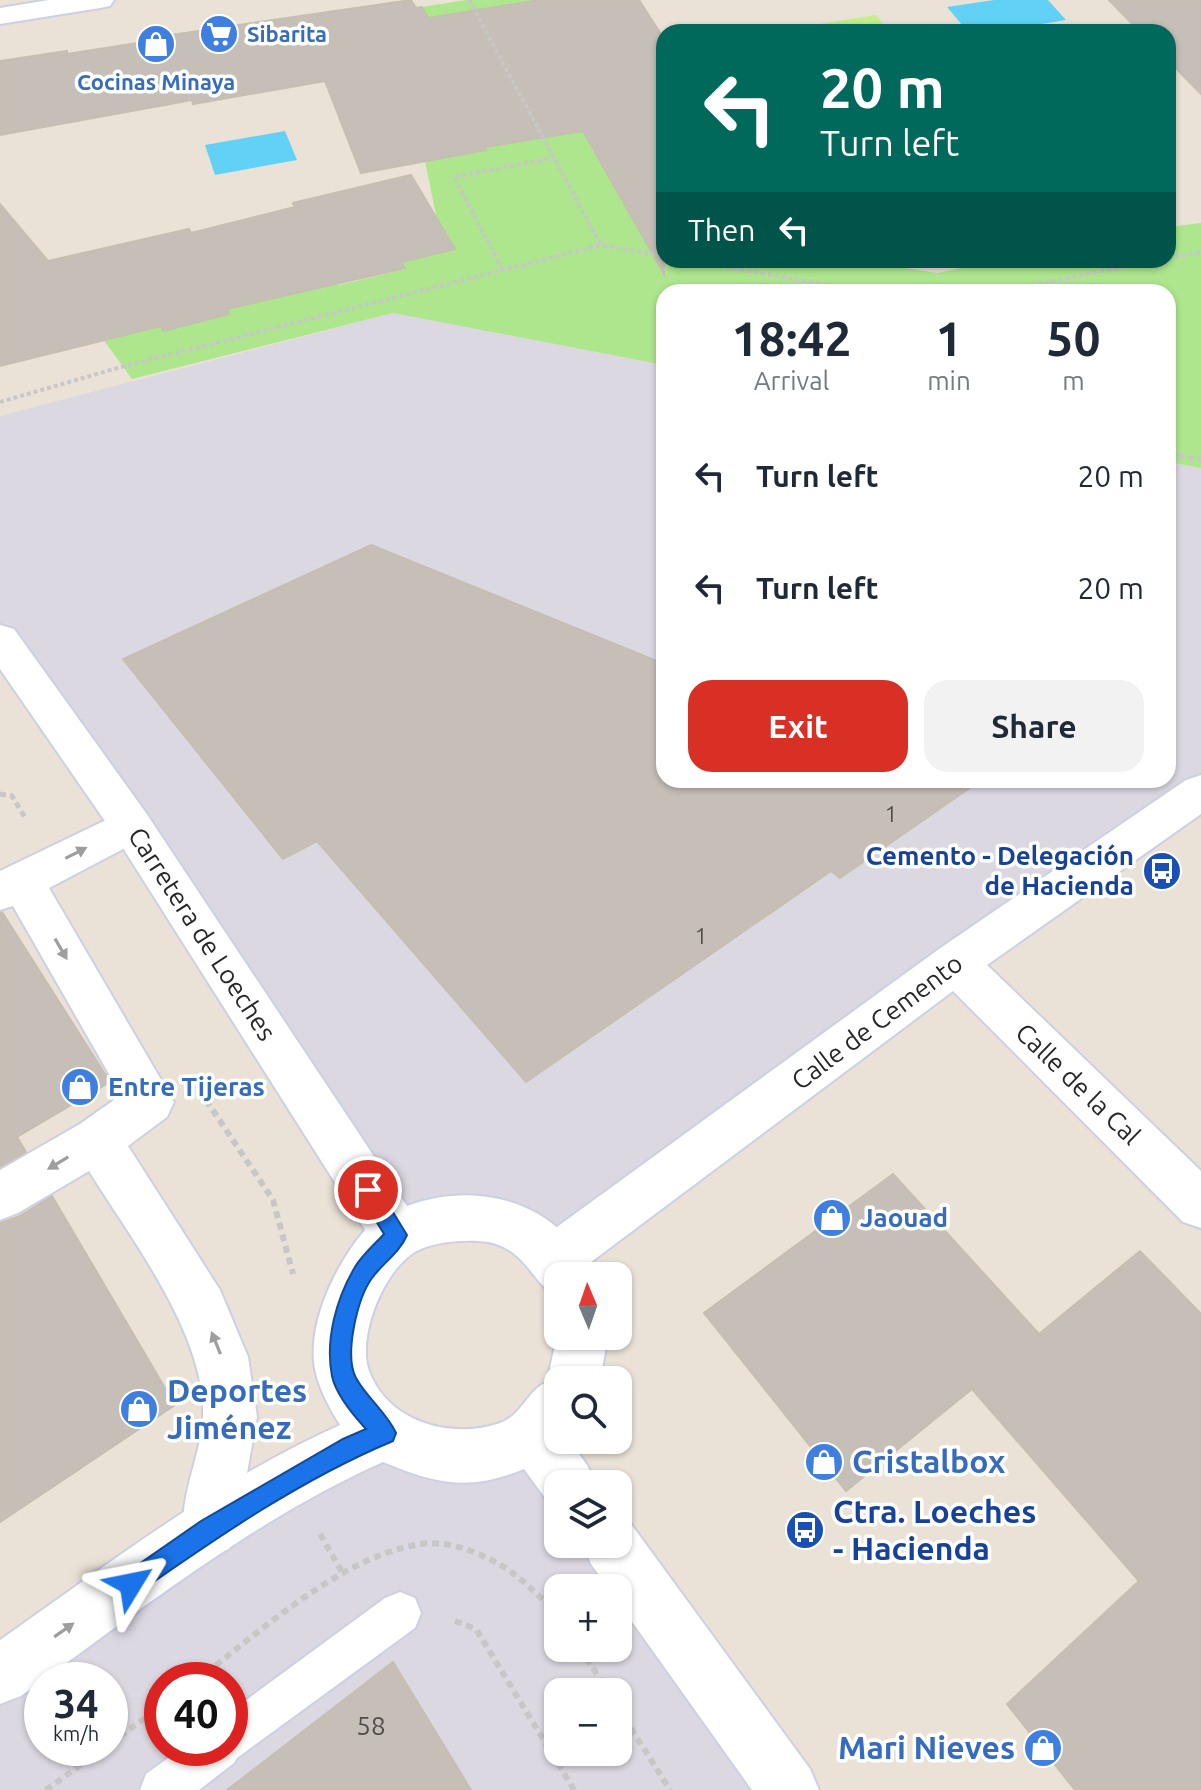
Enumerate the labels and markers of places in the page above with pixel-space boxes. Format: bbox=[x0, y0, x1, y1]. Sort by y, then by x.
supermarket icon: Sibarita bbox=[198, 13, 240, 55]
place label: Sibarita bbox=[247, 21, 327, 46]
shop icon: Cocinas Minaya bbox=[135, 23, 177, 65]
place label: Cocinas Minaya bbox=[77, 69, 235, 94]
place label: Cemento - Delegación de Hacienda bbox=[866, 841, 1134, 900]
bus stop icon: Cemento - Delegación de Hacienda bbox=[1141, 850, 1183, 892]
shop icon: Entre Tijeras bbox=[59, 1066, 101, 1108]
place label: Entre Tijeras bbox=[108, 1072, 265, 1101]
pin bbox=[334, 1156, 402, 1224]
shop icon: Jaouad bbox=[811, 1197, 853, 1239]
place label: Jaouad bbox=[860, 1203, 948, 1232]
place label: Deportes Jiménez bbox=[167, 1372, 307, 1445]
shop icon: Deportes Jiménez bbox=[118, 1388, 160, 1430]
shop icon: Cristalbox bbox=[803, 1441, 845, 1483]
place label: Cristalbox bbox=[852, 1443, 1005, 1479]
place label: Ctra. Loeches - Hacienda bbox=[833, 1493, 1036, 1566]
bus stop icon: Ctra. Loeches - Hacienda bbox=[784, 1509, 826, 1551]
shop icon: Mari Nieves bbox=[1022, 1727, 1064, 1769]
place label: Mari Nieves bbox=[838, 1729, 1015, 1765]

